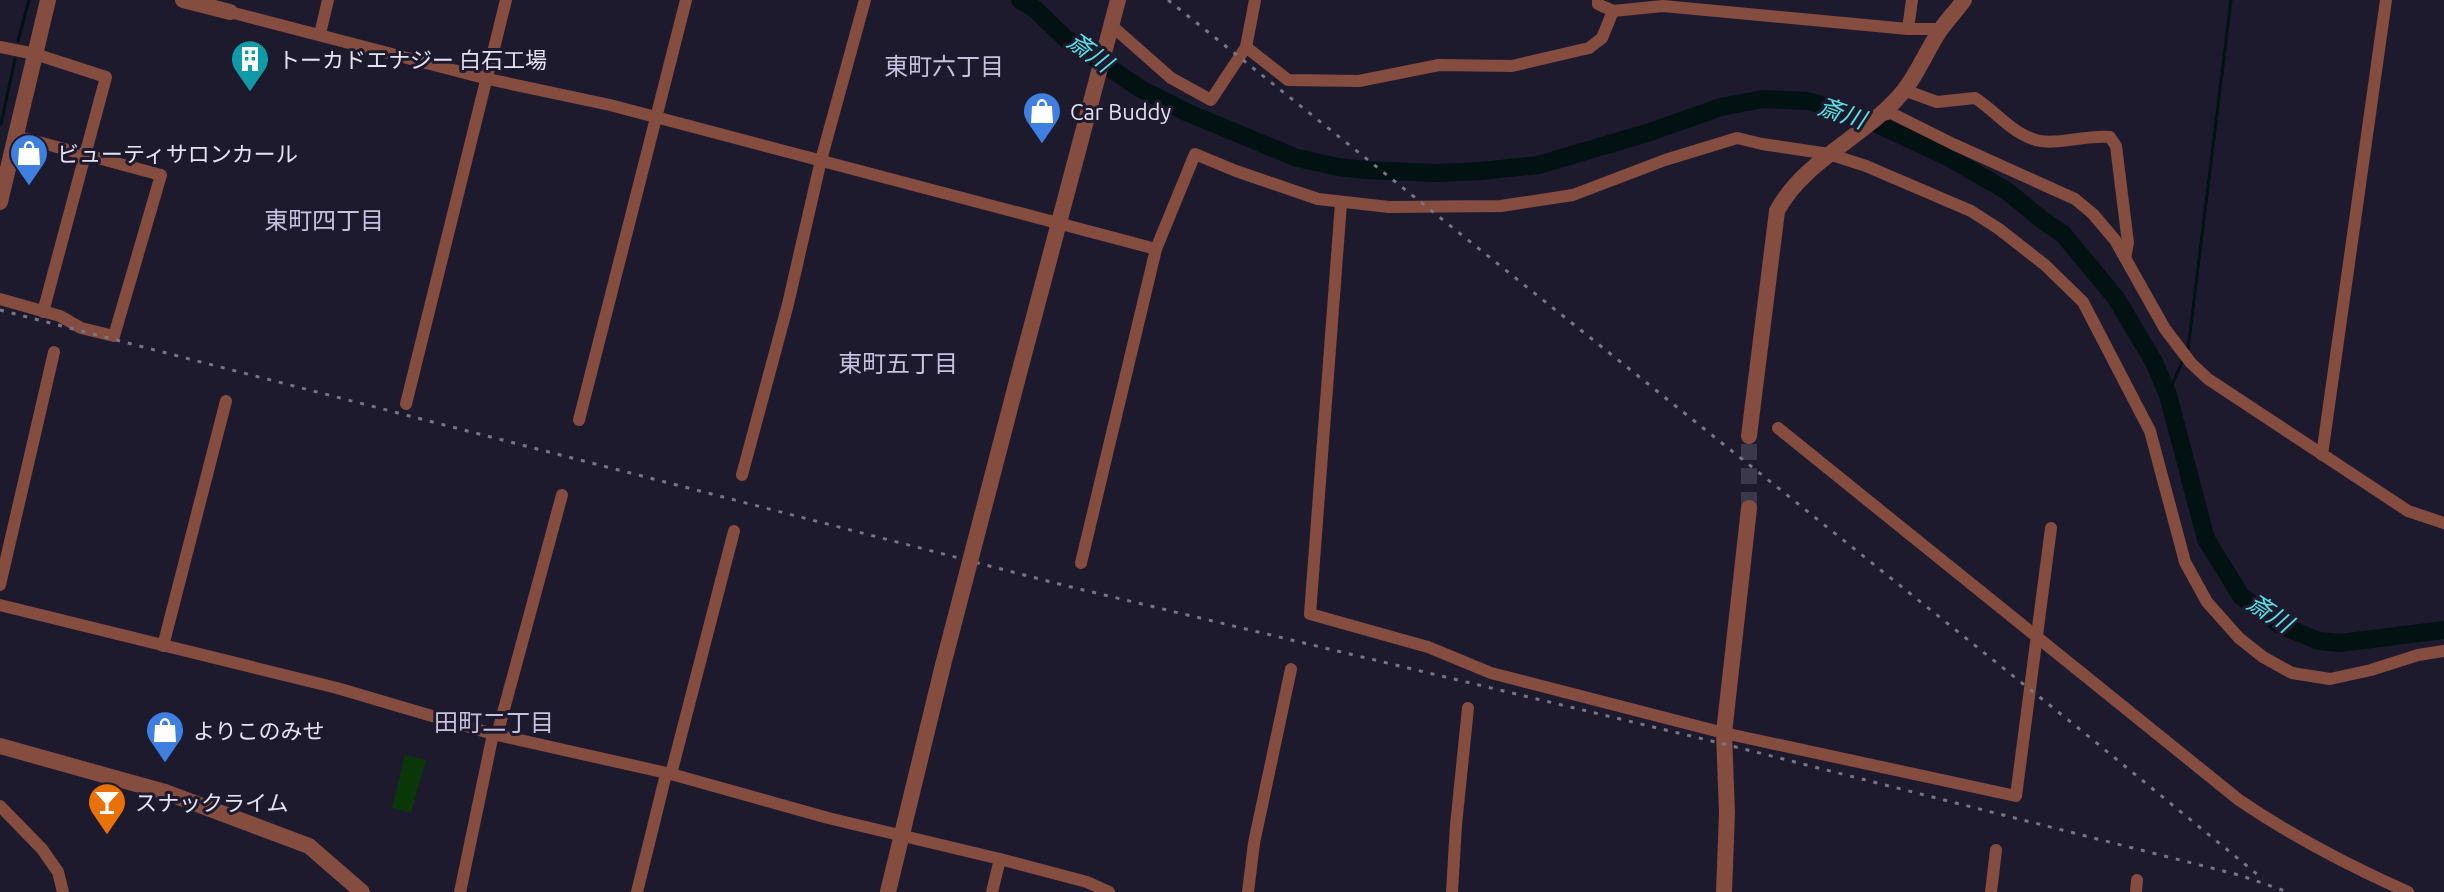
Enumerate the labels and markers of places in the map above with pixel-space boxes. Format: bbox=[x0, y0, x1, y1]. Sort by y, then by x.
building icon: トーカドエナジー 白石工場 bbox=[229, 38, 271, 93]
place label: トーカドエナジー 白石工場 bbox=[278, 47, 547, 72]
shop icon: Car Buddy bbox=[1021, 90, 1063, 145]
place label: Car Buddy bbox=[1070, 99, 1171, 124]
shop icon: ビューティサロンカール bbox=[8, 132, 50, 187]
place label: ビューティサロンカール bbox=[57, 141, 298, 166]
shop icon: よりこのみせ bbox=[144, 709, 186, 764]
place label: よりこのみせ bbox=[193, 718, 325, 743]
bar icon: スナックライム bbox=[86, 781, 128, 836]
place label: スナックライム bbox=[135, 790, 289, 815]

